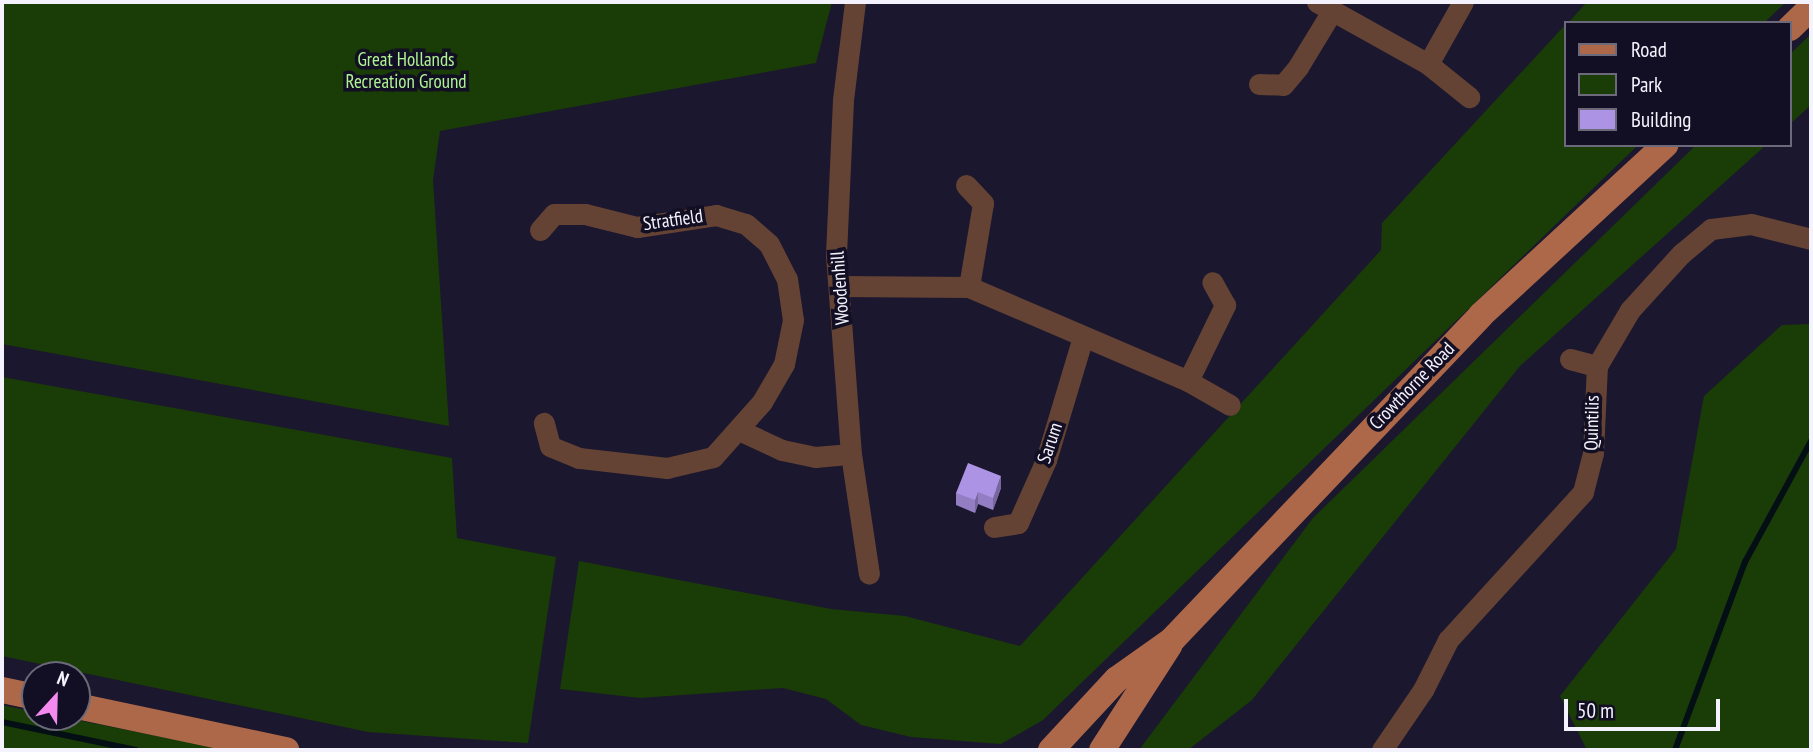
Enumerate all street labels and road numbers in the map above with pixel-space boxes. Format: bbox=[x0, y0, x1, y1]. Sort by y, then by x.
street label: Stratfield bbox=[642, 205, 704, 235]
street label: Woodenhill bbox=[826, 250, 854, 326]
street label: Crowthorne Road bbox=[1365, 338, 1459, 434]
street label: Quintilis bbox=[1580, 395, 1604, 451]
street label: Sarum bbox=[1033, 420, 1067, 466]

